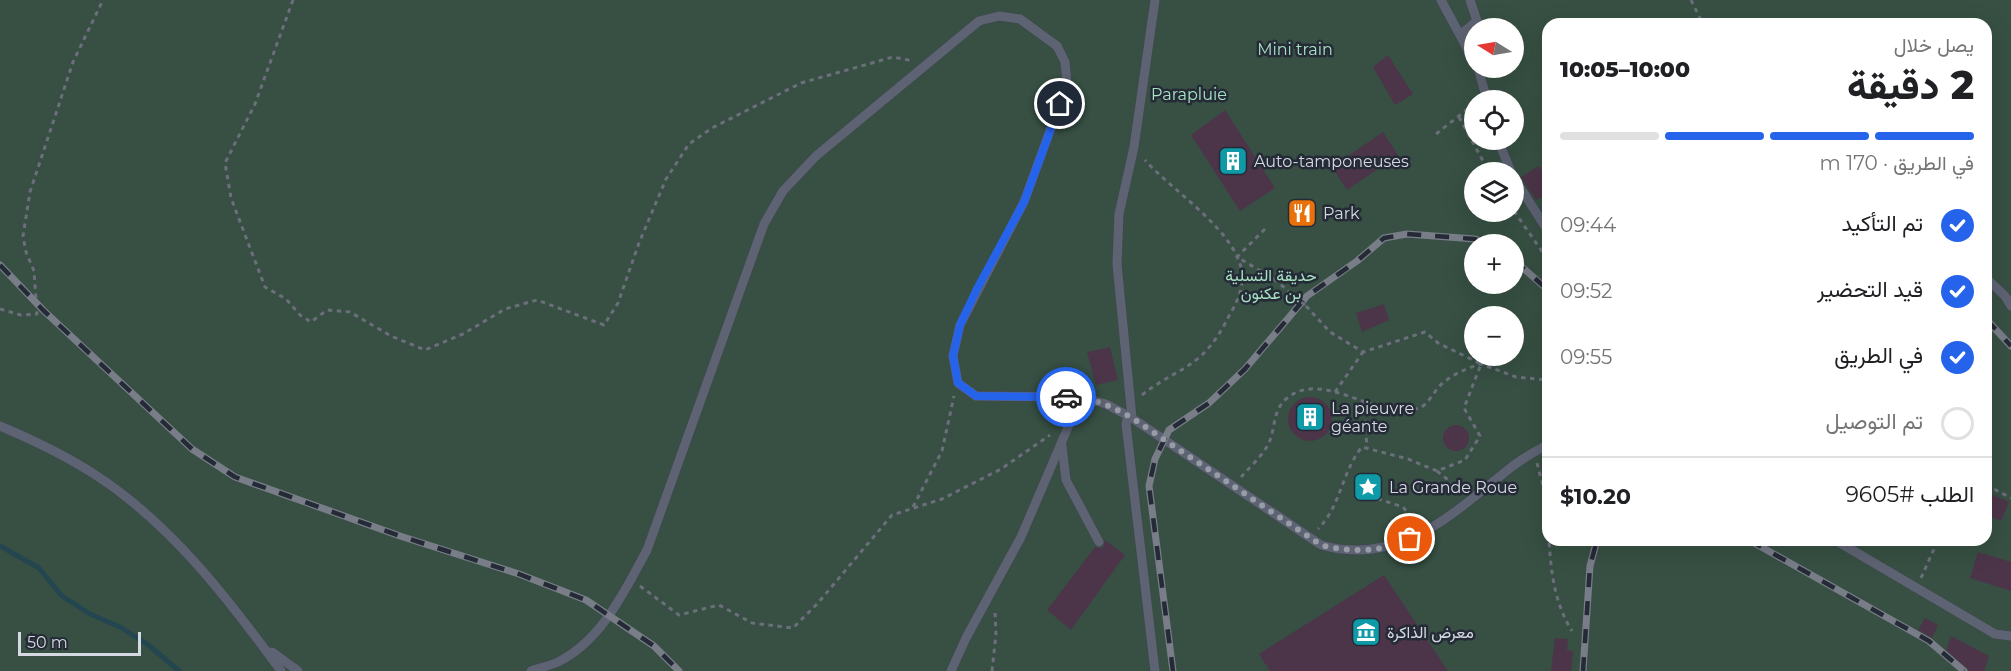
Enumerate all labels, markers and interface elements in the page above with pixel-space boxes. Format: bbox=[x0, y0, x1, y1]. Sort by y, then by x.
north arrow bbox=[1464, 18, 1524, 78]
map controls bbox=[1464, 18, 1524, 366]
text: يصل خلال bbox=[1894, 33, 1974, 57]
park label: Mini train bbox=[1257, 40, 1333, 59]
text: 10:00–10:05 bbox=[1560, 56, 1690, 83]
text: 2 دقيقة bbox=[1847, 61, 1974, 109]
pin bbox=[1034, 78, 1085, 129]
park label: Parapluie bbox=[1151, 85, 1227, 104]
icon: home bbox=[1043, 87, 1076, 120]
button: locate bbox=[1464, 90, 1524, 150]
building icon: Auto-tamponeuses bbox=[1217, 145, 1249, 177]
text: في الطريق · 170 m bbox=[1820, 151, 1974, 175]
place label: Auto-tamponeuses bbox=[1254, 152, 1409, 171]
button: layers bbox=[1464, 162, 1524, 222]
restaurant icon: Park bbox=[1286, 197, 1318, 229]
place label: Park bbox=[1323, 204, 1360, 223]
icon: check bbox=[1941, 209, 1974, 242]
text: تم التأكيد bbox=[1841, 210, 1923, 237]
text: 09:44 bbox=[1560, 213, 1616, 237]
button: + bbox=[1464, 234, 1524, 294]
park label: حديقة التسلية بن عكنون bbox=[1225, 266, 1317, 304]
icon: check bbox=[1941, 275, 1974, 308]
text: قيد التحضير bbox=[1817, 276, 1923, 303]
text: 09:52 bbox=[1560, 279, 1612, 303]
button: − bbox=[1464, 306, 1524, 366]
icon: check bbox=[1941, 341, 1974, 374]
text: في الطريق bbox=[1834, 342, 1923, 369]
text: 09:55 bbox=[1560, 345, 1612, 369]
courier bbox=[1036, 367, 1096, 427]
icon: car bbox=[1050, 381, 1083, 414]
place label: La pieuvre géante bbox=[1331, 399, 1414, 436]
building icon: La pieuvre géante bbox=[1294, 401, 1326, 433]
text: تم التوصيل bbox=[1826, 408, 1923, 435]
place icon: La Grande Roue bbox=[1352, 471, 1384, 503]
place label: La Grande Roue bbox=[1389, 478, 1517, 497]
text: الطلب #9605 bbox=[1845, 481, 1974, 508]
text: $10.20 bbox=[1560, 483, 1631, 510]
pin bbox=[1384, 513, 1435, 564]
icon: bag bbox=[1393, 522, 1426, 555]
museum icon: معرض الذاكرة bbox=[1350, 616, 1382, 648]
place label: معرض الذاكرة bbox=[1387, 623, 1474, 643]
scale bar bbox=[18, 629, 141, 656]
text: 50 m bbox=[27, 633, 68, 652]

